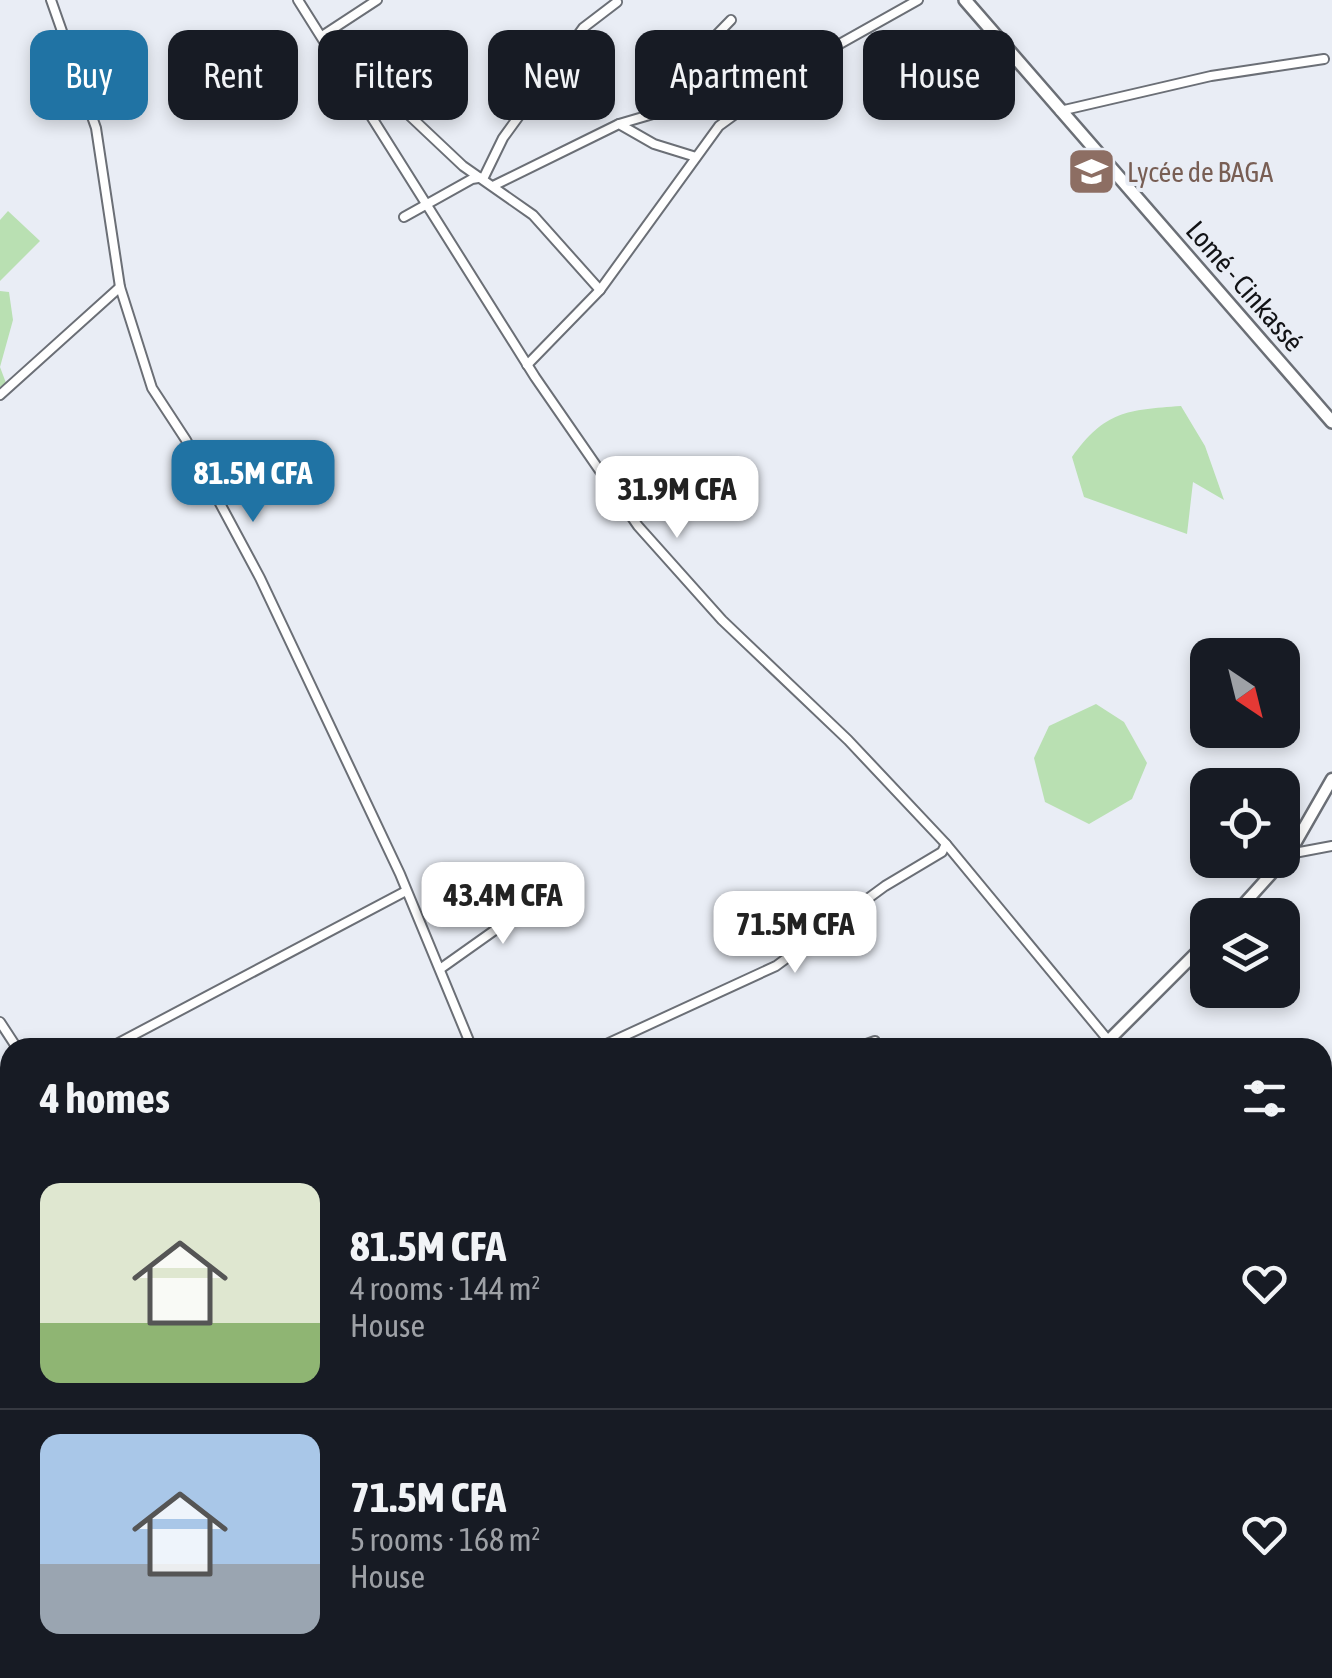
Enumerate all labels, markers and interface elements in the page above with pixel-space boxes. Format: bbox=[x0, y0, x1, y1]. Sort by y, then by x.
chip: Buy bbox=[30, 30, 148, 120]
chip: Rent bbox=[168, 30, 298, 120]
chip: Filters bbox=[318, 30, 468, 120]
chip: New bbox=[488, 30, 615, 120]
chip: Apartment bbox=[635, 30, 843, 120]
chip: House bbox=[863, 30, 1015, 120]
school or university icon: Lycée de BAGA bbox=[1066, 146, 1118, 198]
place label: Lycée de BAGA bbox=[1127, 156, 1273, 188]
street label: Lomé - Cinkassé bbox=[1180, 214, 1310, 358]
pin: 81.5M CFA bbox=[139, 440, 367, 525]
text: 81.5M CFA bbox=[194, 454, 312, 491]
pin: 31.9M CFA bbox=[563, 456, 791, 541]
text: 31.9M CFA bbox=[618, 470, 736, 507]
north arrow bbox=[1190, 638, 1300, 748]
map controls bbox=[1190, 638, 1300, 1008]
button: locate bbox=[1190, 768, 1300, 878]
pin: 43.4M CFA bbox=[389, 862, 617, 947]
text: 43.4M CFA bbox=[444, 876, 562, 913]
pin: 71.5M CFA bbox=[681, 891, 909, 976]
button: layers bbox=[1190, 898, 1300, 1008]
text: 71.5M CFA bbox=[736, 905, 854, 942]
icon: filters bbox=[1237, 1071, 1292, 1126]
text: 4 homes bbox=[40, 1074, 170, 1122]
text: 81.5M CFA bbox=[350, 1222, 506, 1270]
icon: home bbox=[120, 1223, 240, 1343]
icon: heart bbox=[1237, 1256, 1292, 1311]
text: 4 rooms · 144 m² bbox=[350, 1270, 540, 1307]
text: House bbox=[350, 1307, 425, 1344]
text: 71.5M CFA bbox=[350, 1473, 506, 1521]
icon: home bbox=[120, 1474, 240, 1594]
icon: heart bbox=[1237, 1507, 1292, 1562]
text: 5 rooms · 168 m² bbox=[350, 1521, 540, 1558]
text: House bbox=[350, 1558, 425, 1595]

